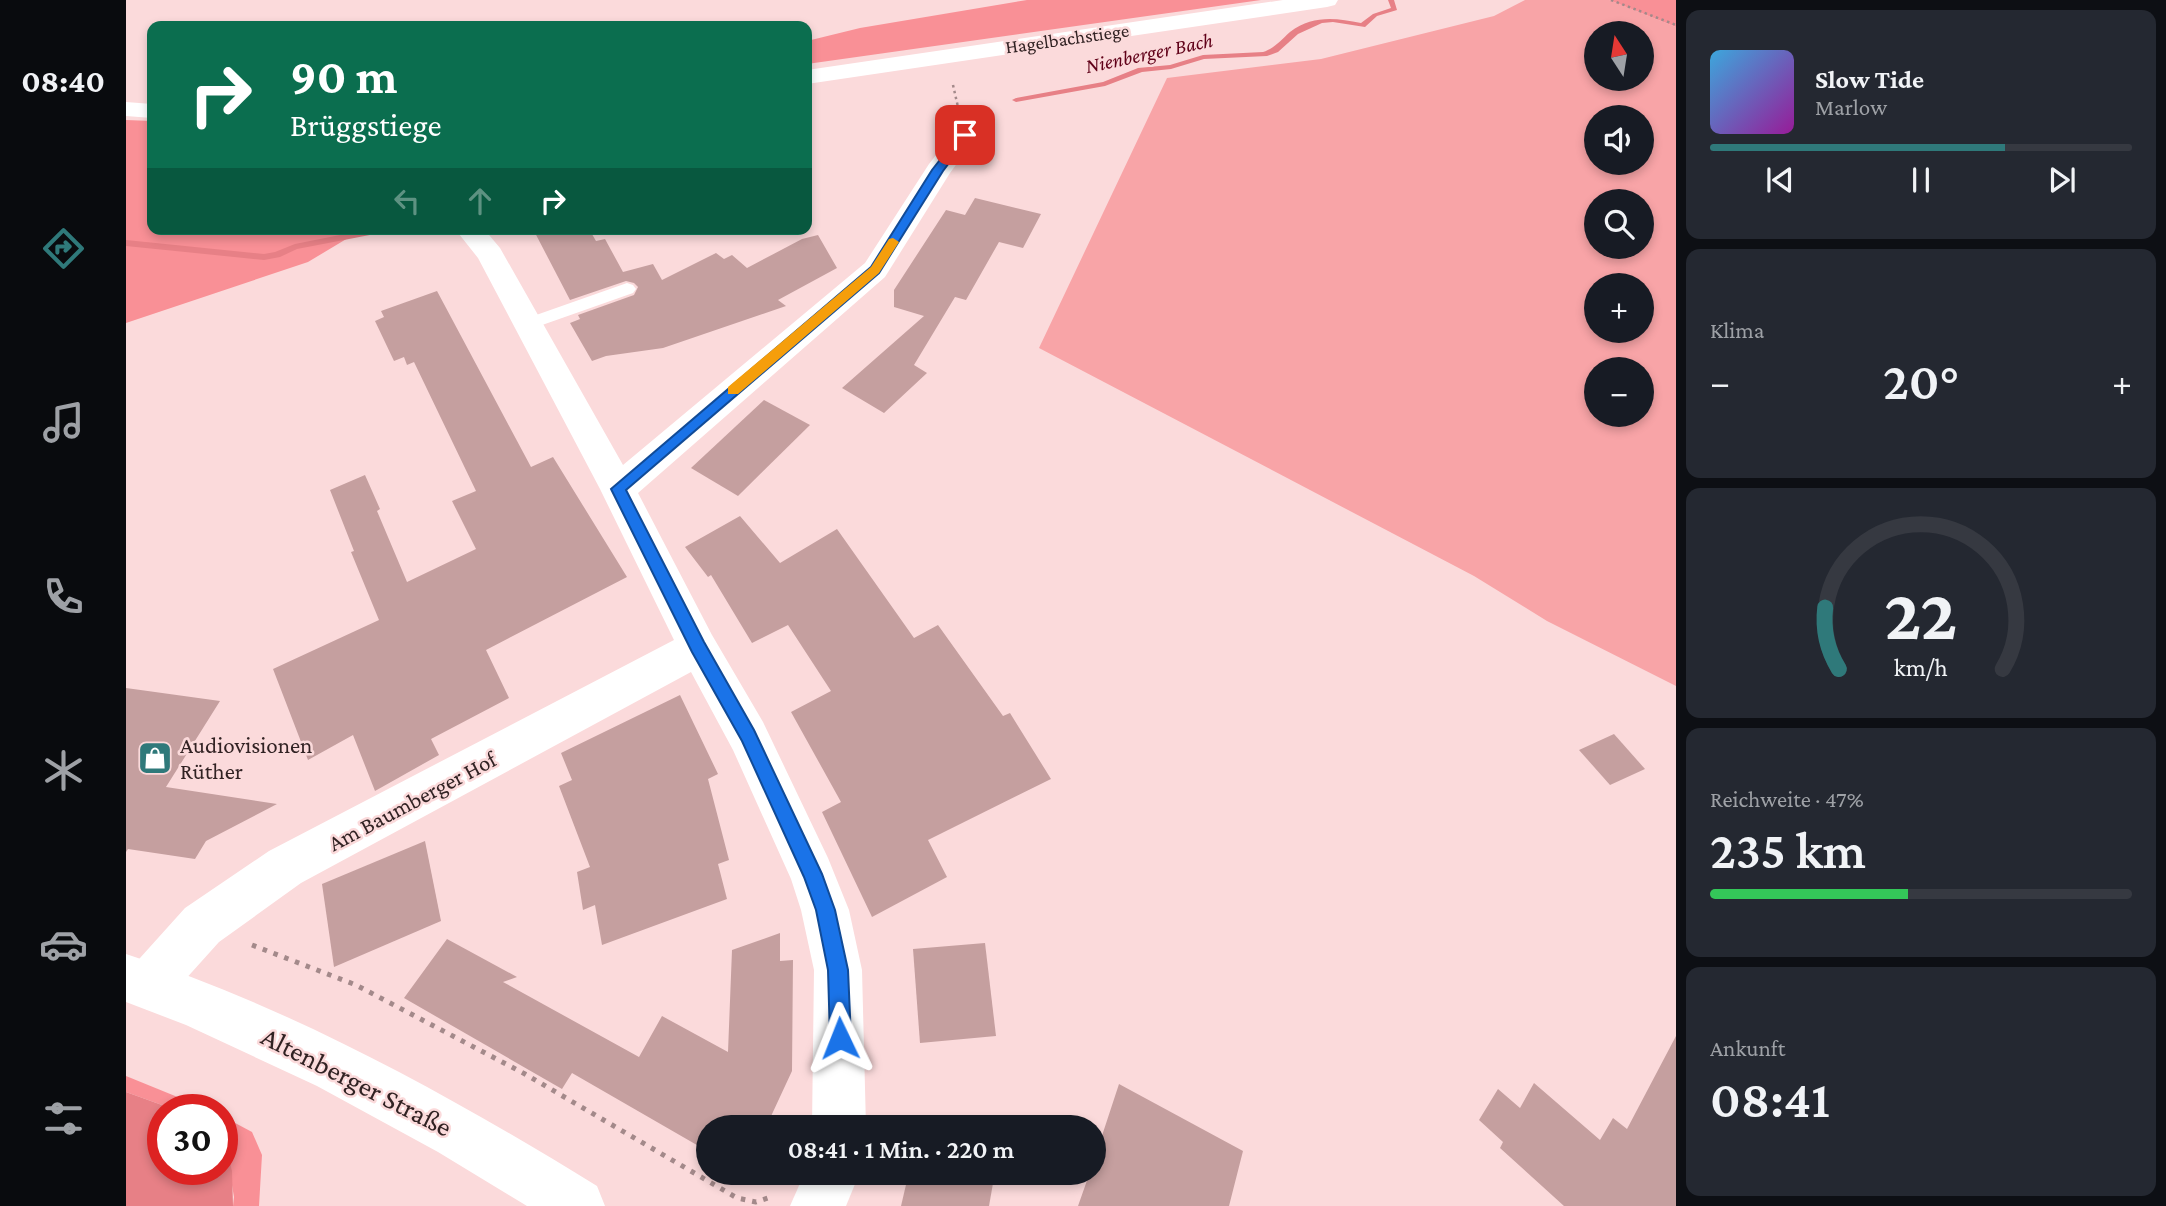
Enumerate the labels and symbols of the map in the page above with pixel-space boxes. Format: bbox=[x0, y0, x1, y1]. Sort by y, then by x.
street label: Hagelbachstiege bbox=[1004, 19, 1130, 58]
north arrow bbox=[1584, 21, 1654, 91]
water label: Nienberger Bach bbox=[1083, 28, 1215, 78]
pin bbox=[935, 105, 995, 165]
place label: Audiovisionen Rüther bbox=[180, 732, 312, 784]
shop icon: Audiovisionen Rüther bbox=[136, 739, 174, 777]
street label: Am Baumberger Hof bbox=[324, 745, 501, 856]
position arrow bbox=[803, 1001, 877, 1075]
street label: Altenberger Straße bbox=[256, 1020, 457, 1143]
speed limit sign: 30 bbox=[147, 1094, 238, 1185]

